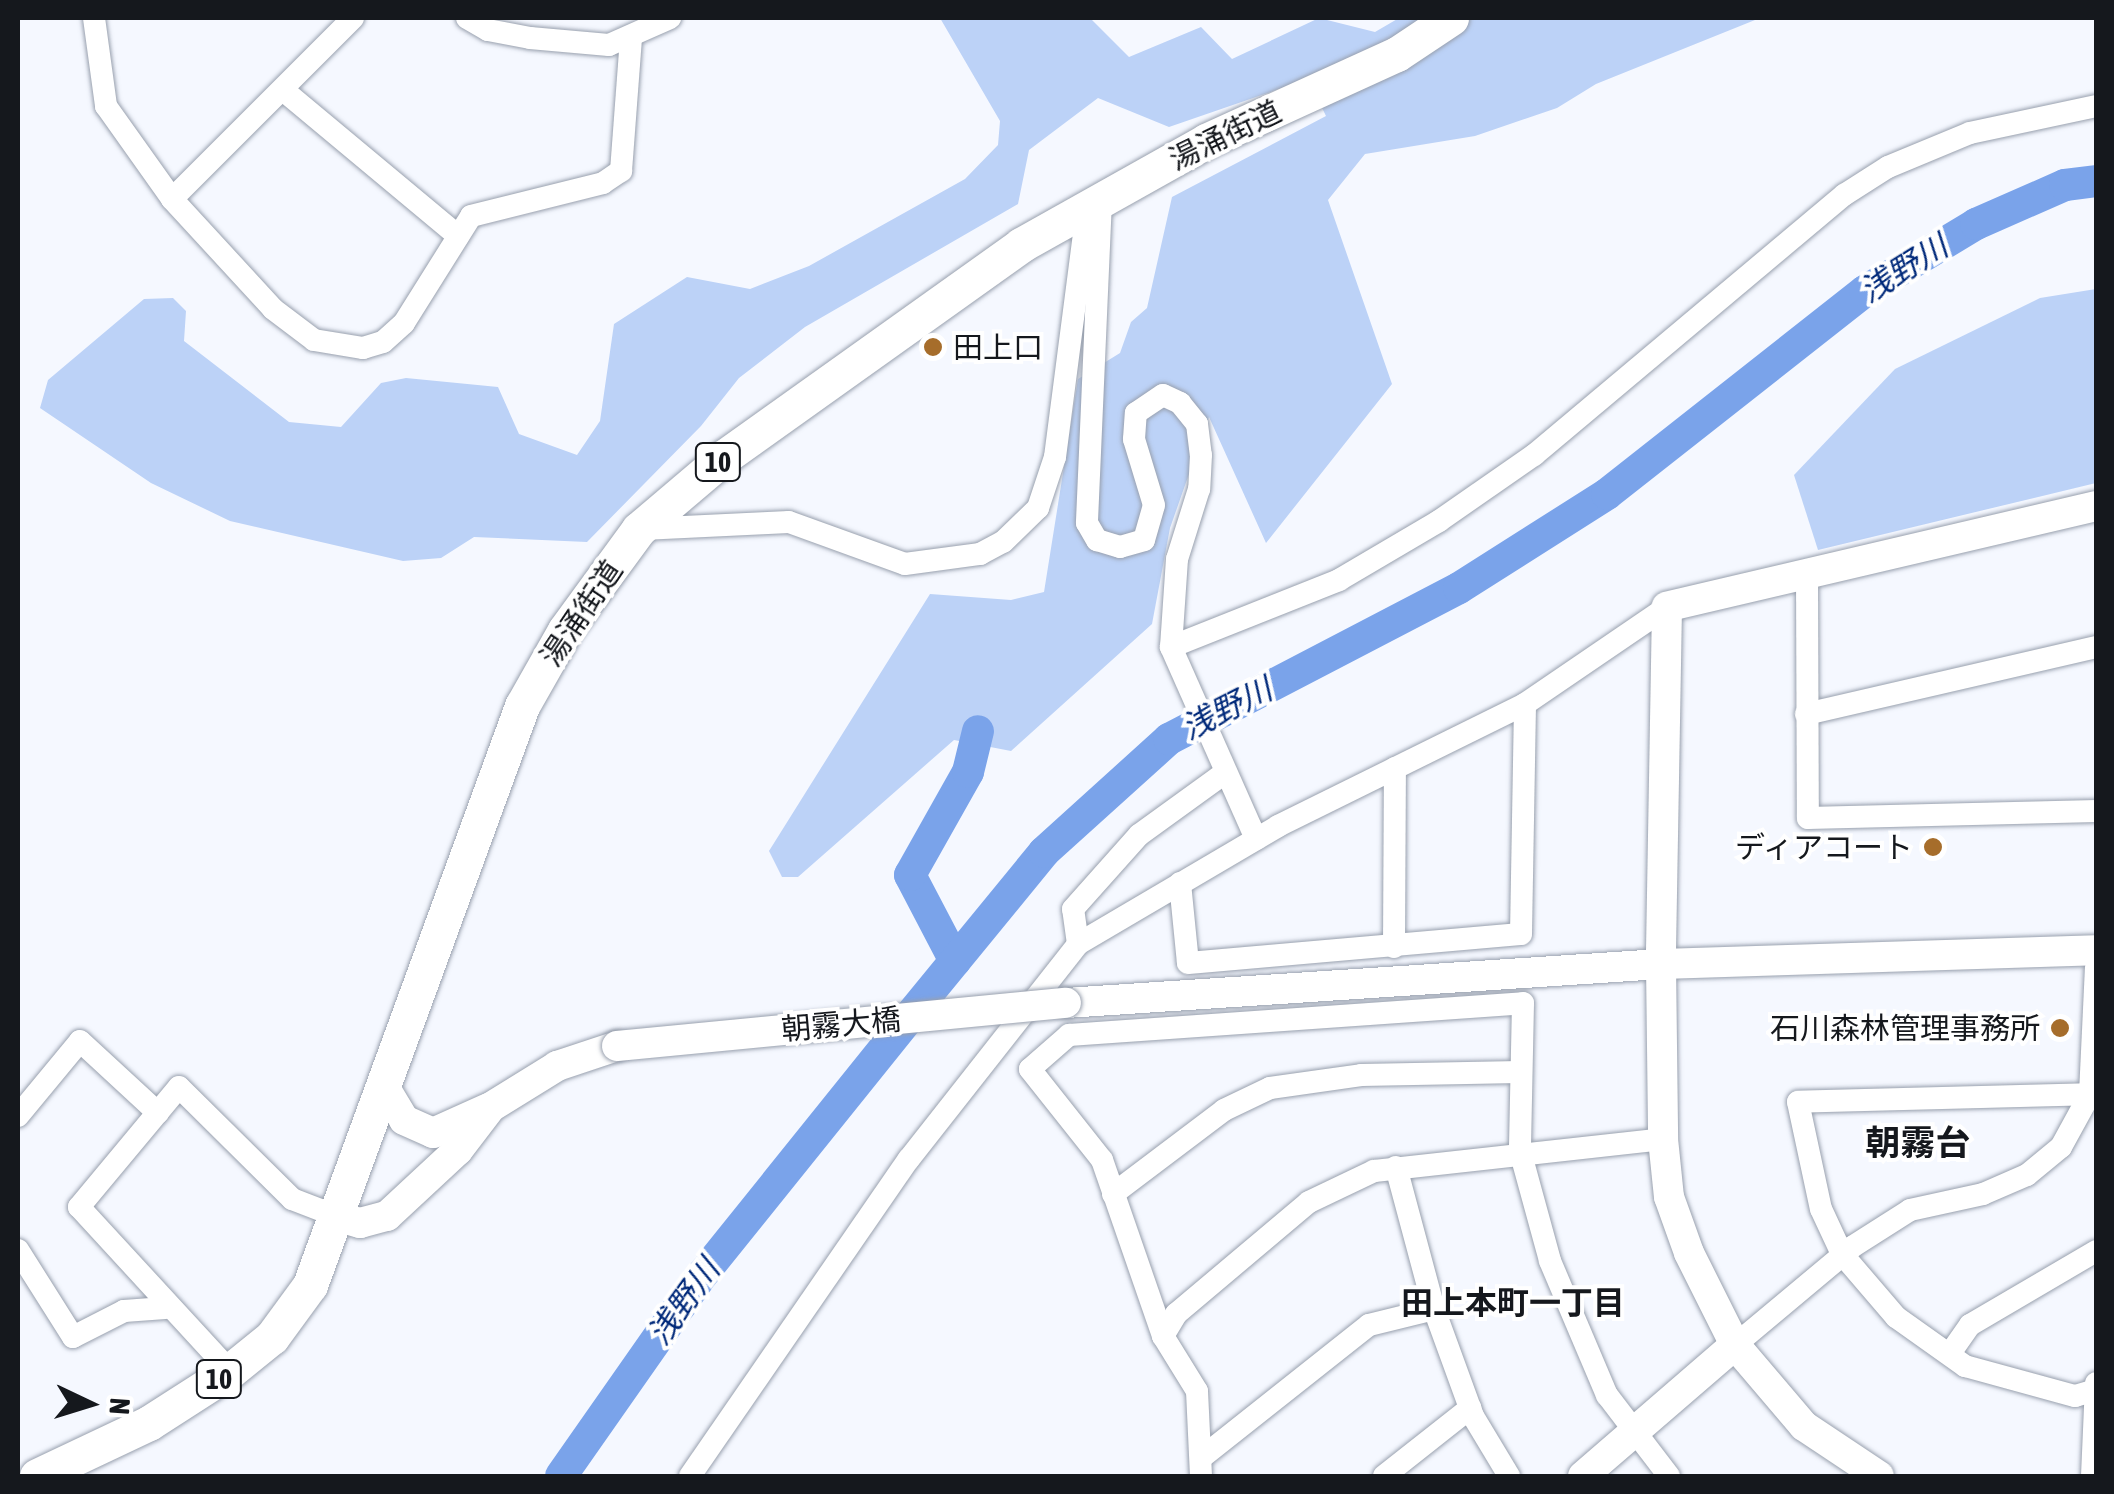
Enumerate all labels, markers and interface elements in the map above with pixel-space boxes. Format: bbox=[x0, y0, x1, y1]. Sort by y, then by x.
street label: 湯涌街道 bbox=[1163, 93, 1287, 177]
water label: 浅野川 bbox=[1853, 227, 1955, 311]
place label: 田上口 bbox=[953, 329, 1043, 365]
marker: 田上口 bbox=[922, 336, 944, 358]
road number: 10 bbox=[693, 439, 743, 485]
street label: 湯涌街道 bbox=[533, 553, 629, 673]
water label: 浅野川 bbox=[1176, 670, 1278, 748]
place label: ディアコート bbox=[1733, 829, 1913, 865]
marker: ディアコート bbox=[1922, 836, 1944, 858]
street label: 朝霧大橋 bbox=[780, 1001, 902, 1047]
place label: 石川森林管理事務所 bbox=[1770, 1010, 2040, 1046]
marker: 石川森林管理事務所 bbox=[2049, 1017, 2071, 1039]
district label: 朝霧台 bbox=[1866, 1121, 1970, 1163]
water label: 浅野川 bbox=[640, 1252, 728, 1352]
district label: 田上本町一丁目 bbox=[1401, 1284, 1625, 1322]
north arrow bbox=[40, 1354, 140, 1454]
road number: 10 bbox=[194, 1356, 244, 1402]
text: N bbox=[103, 1397, 136, 1415]

